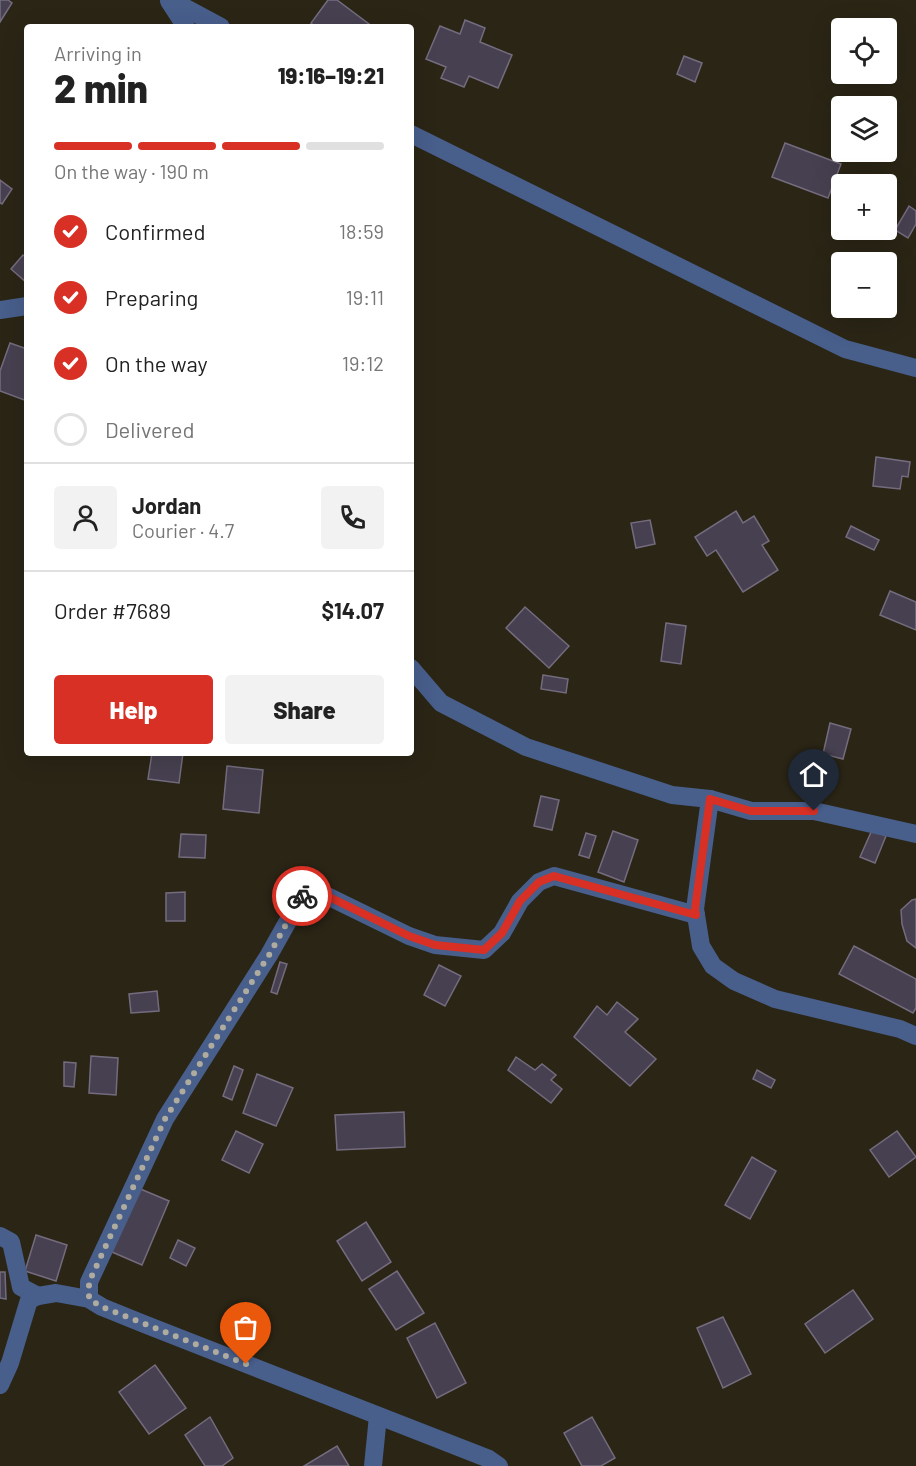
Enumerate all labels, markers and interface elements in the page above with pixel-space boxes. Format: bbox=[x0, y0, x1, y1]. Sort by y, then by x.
map controls bbox=[831, 18, 897, 318]
button: locate bbox=[831, 18, 897, 84]
text: Arriving in bbox=[54, 41, 142, 65]
text: 19:16–19:21 bbox=[278, 62, 384, 88]
text: 2 min bbox=[54, 64, 148, 111]
button: layers bbox=[831, 96, 897, 162]
text: On the way · 190 m bbox=[54, 159, 209, 183]
button: + bbox=[831, 174, 897, 240]
icon: check bbox=[54, 215, 87, 248]
text: Confirmed bbox=[105, 218, 205, 244]
text: 18:59 bbox=[339, 219, 384, 243]
button: − bbox=[831, 252, 897, 318]
icon: check bbox=[54, 281, 87, 314]
text: Preparing bbox=[105, 284, 198, 310]
text: 19:11 bbox=[346, 285, 384, 309]
icon: check bbox=[54, 347, 87, 380]
text: On the way bbox=[105, 350, 208, 376]
text: 19:12 bbox=[342, 351, 384, 375]
text: Delivered bbox=[105, 416, 194, 442]
button: person bbox=[54, 486, 117, 549]
button: phone bbox=[321, 486, 384, 549]
text: Jordan bbox=[132, 492, 201, 518]
text: Courier · 4.7 bbox=[132, 518, 234, 542]
text: Order #7689 bbox=[54, 597, 171, 623]
text: $14.07 bbox=[321, 597, 384, 623]
button: Help bbox=[54, 675, 213, 744]
button: Share bbox=[225, 675, 384, 744]
pin bbox=[788, 749, 839, 811]
icon: home bbox=[797, 758, 830, 791]
courier bbox=[272, 866, 332, 926]
icon: bike bbox=[286, 880, 319, 913]
pin bbox=[220, 1302, 271, 1364]
icon: bag bbox=[229, 1311, 262, 1344]

